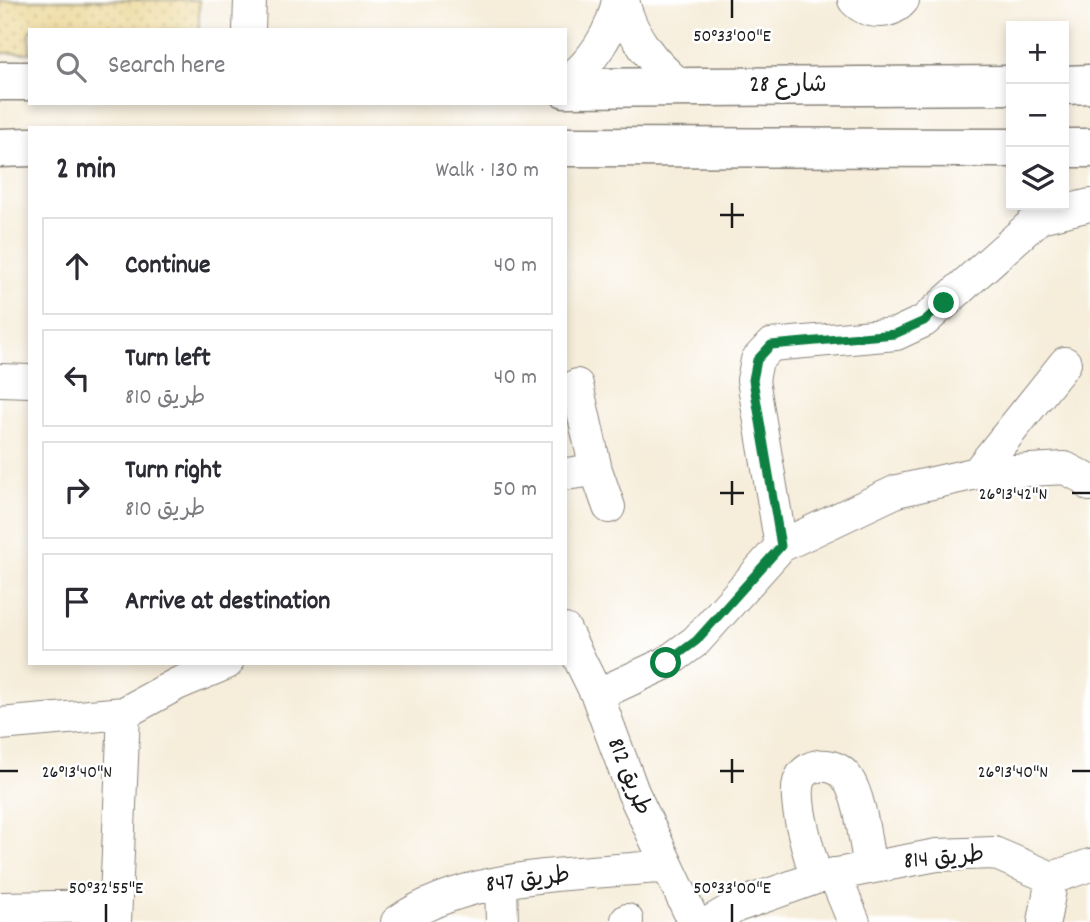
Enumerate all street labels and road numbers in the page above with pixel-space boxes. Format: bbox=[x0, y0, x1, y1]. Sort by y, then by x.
street label: شارع 28 bbox=[749, 69, 827, 103]
street label: طريق 812 bbox=[597, 733, 659, 821]
street label: طريق 814 bbox=[902, 839, 986, 879]
street label: طريق 847 bbox=[484, 859, 572, 903]

